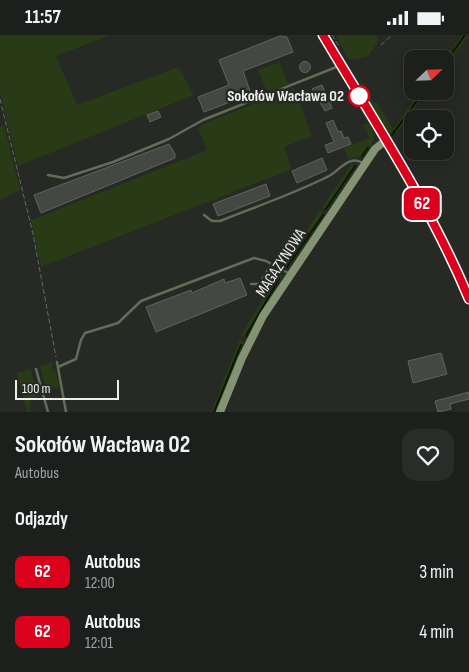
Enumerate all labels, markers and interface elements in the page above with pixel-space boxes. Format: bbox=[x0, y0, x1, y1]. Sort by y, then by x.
text: 11:57 bbox=[25, 6, 61, 29]
north arrow bbox=[404, 50, 454, 100]
map controls bbox=[404, 50, 454, 160]
marker: Sokołów Wacława 02 bbox=[348, 85, 370, 107]
place label: Sokołów Wacława 02 bbox=[227, 87, 344, 106]
button: locate bbox=[404, 110, 454, 160]
line badge: 62 bbox=[400, 188, 444, 220]
text: 62 bbox=[414, 193, 430, 214]
street label: MAGAZYNOWA bbox=[252, 225, 310, 301]
scale bar bbox=[15, 377, 119, 400]
text: 100 m bbox=[22, 380, 51, 397]
button: heart bbox=[402, 429, 454, 481]
text: Sokołów Wacława 02 bbox=[15, 430, 190, 459]
text: Autobus bbox=[15, 464, 59, 483]
text: Odjazdy bbox=[15, 508, 68, 531]
text: Autobus bbox=[85, 551, 141, 574]
text: 62 bbox=[34, 561, 51, 582]
text: 3 min bbox=[419, 561, 454, 584]
text: 12:00 bbox=[85, 574, 115, 593]
text: Autobus bbox=[85, 611, 141, 634]
text: 62 bbox=[34, 621, 51, 642]
text: 4 min bbox=[419, 621, 454, 644]
text: 12:01 bbox=[85, 634, 113, 653]

